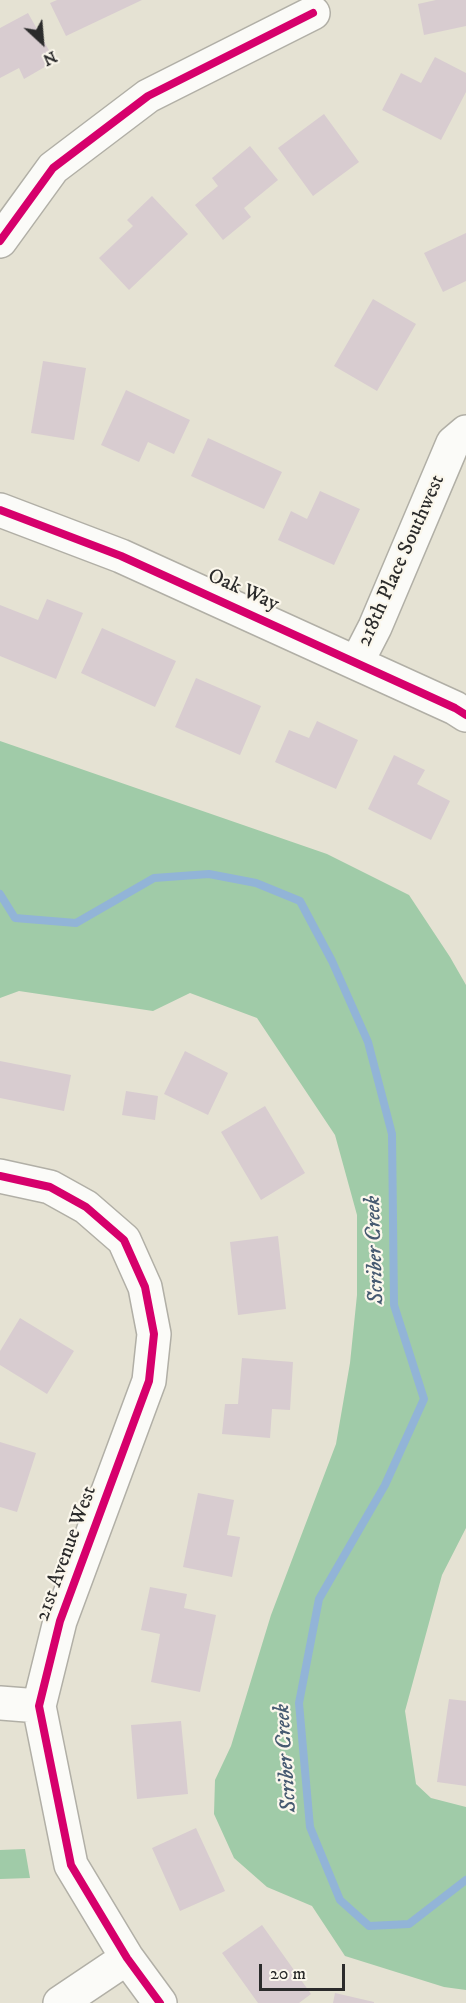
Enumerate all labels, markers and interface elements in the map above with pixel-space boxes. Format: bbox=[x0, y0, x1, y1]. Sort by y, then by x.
north arrow bbox=[12, 12, 72, 72]
text: N bbox=[40, 46, 60, 70]
street label: 218th Place Southwest bbox=[353, 471, 451, 651]
street label: Oak Way bbox=[203, 564, 283, 618]
water label: Scriber Creek bbox=[361, 1195, 391, 1305]
street label: 21st Avenue West bbox=[31, 1483, 103, 1625]
water label: Scriber Creek bbox=[270, 1703, 304, 1813]
scale bar bbox=[262, 1952, 348, 1990]
text: 20 m bbox=[270, 1963, 306, 1985]

